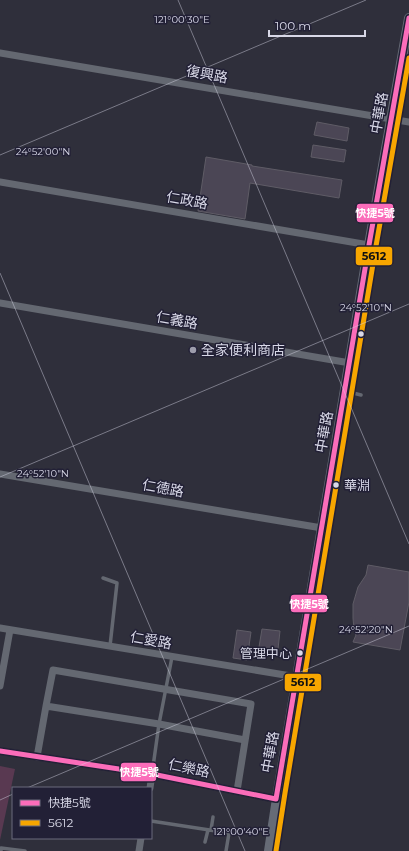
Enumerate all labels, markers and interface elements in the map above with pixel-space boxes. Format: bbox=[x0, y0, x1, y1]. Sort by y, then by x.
scale bar bbox=[269, 12, 365, 38]
text: 121°00'30"E bbox=[154, 13, 210, 26]
text: 100 m bbox=[275, 18, 311, 33]
street label: 復興路 bbox=[185, 61, 229, 87]
street label: 中華路 bbox=[366, 91, 392, 135]
text: 24°52'00"N bbox=[16, 145, 70, 158]
street label: 仁政路 bbox=[165, 187, 209, 213]
line badge: 快捷5號 bbox=[356, 203, 394, 223]
text: 快捷5號 bbox=[355, 206, 395, 220]
line badge: 5612 bbox=[355, 246, 393, 266]
text: 5612 bbox=[362, 249, 387, 263]
text: 24°52'10"N bbox=[340, 301, 392, 314]
street label: 仁義路 bbox=[155, 307, 199, 333]
unlabelled marker bbox=[356, 329, 366, 339]
place label: 全家便利商店 bbox=[201, 341, 285, 359]
marker: 全家便利商店 bbox=[188, 345, 198, 355]
street label: 中華路 bbox=[311, 410, 337, 454]
text: 24°52'10"N bbox=[17, 467, 69, 480]
street label: 仁德路 bbox=[141, 475, 185, 501]
place label: 華淵 bbox=[344, 477, 370, 493]
marker: 華淵 bbox=[331, 480, 341, 490]
line badge: 快捷5號 bbox=[290, 594, 328, 613]
text: 快捷5號 bbox=[289, 597, 329, 611]
text: 24°52'20"N bbox=[339, 623, 393, 636]
street label: 仁愛路 bbox=[129, 627, 173, 653]
place label: 管理中心 bbox=[240, 645, 292, 661]
marker: 管理中心 bbox=[295, 648, 305, 658]
line badge: 5612 bbox=[284, 673, 322, 692]
text: 5612 bbox=[291, 675, 316, 689]
street label: 中華路 bbox=[257, 730, 283, 774]
street label: 仁樂路 bbox=[167, 755, 211, 781]
line badge: 快捷5號 bbox=[120, 762, 157, 782]
text: 快捷5號 bbox=[119, 765, 159, 779]
legend bbox=[12, 787, 152, 839]
text: 快捷5號 bbox=[48, 795, 91, 810]
text: 5612 bbox=[48, 815, 73, 830]
text: 121°00'40"E bbox=[213, 825, 269, 838]

